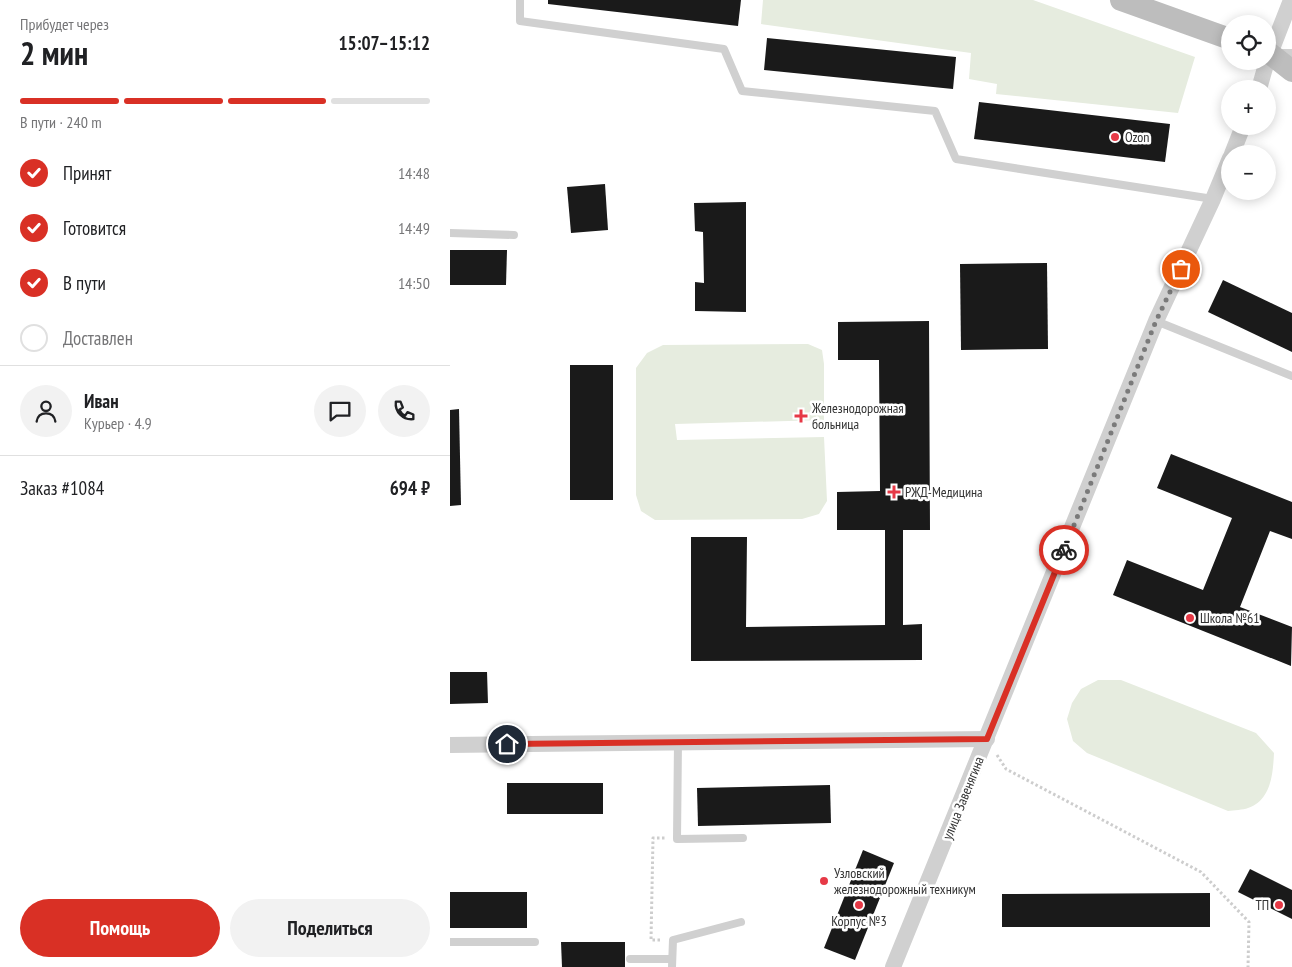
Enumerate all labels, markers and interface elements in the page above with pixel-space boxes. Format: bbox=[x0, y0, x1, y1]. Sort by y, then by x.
text: Прибудет через bbox=[20, 14, 109, 34]
map controls bbox=[1221, 15, 1276, 200]
button: locate bbox=[1221, 15, 1276, 70]
text: 15:07–15:12 bbox=[338, 31, 430, 55]
text: 2 мин bbox=[20, 32, 88, 74]
button: + bbox=[1221, 80, 1276, 135]
text: В пути · 240 m bbox=[20, 112, 102, 132]
place label: Ozon bbox=[1125, 128, 1150, 146]
marker: Ozon bbox=[1109, 131, 1121, 143]
button: − bbox=[1221, 145, 1276, 200]
icon: check bbox=[20, 159, 48, 187]
text: Принят bbox=[63, 161, 111, 185]
text: 14:48 bbox=[398, 163, 430, 183]
icon: check bbox=[20, 214, 48, 242]
text: Готовится bbox=[63, 216, 126, 240]
text: 14:49 bbox=[398, 218, 430, 238]
pin bbox=[1160, 248, 1202, 290]
icon: bag bbox=[1167, 255, 1195, 283]
icon: check bbox=[20, 269, 48, 297]
text: В пути bbox=[63, 271, 106, 295]
text: 14:50 bbox=[398, 273, 430, 293]
text: Доставлен bbox=[63, 326, 133, 350]
button: person bbox=[20, 385, 72, 437]
button: chat bbox=[314, 385, 366, 437]
button: phone bbox=[378, 385, 430, 437]
text: Иван bbox=[84, 389, 119, 413]
place label: Железнодорожная больница bbox=[811, 399, 904, 433]
marker: Железнодорожная больница bbox=[794, 409, 808, 423]
text: Курьер · 4.9 bbox=[84, 413, 152, 433]
text: Заказ #1084 bbox=[20, 476, 104, 500]
text: 694 ₽ bbox=[390, 476, 430, 500]
place label: РЖД-Медицина bbox=[905, 483, 983, 501]
marker: РЖД-Медицина bbox=[887, 485, 901, 499]
courier bbox=[1039, 525, 1089, 575]
icon: bike bbox=[1050, 536, 1078, 564]
place label: Школа №61 bbox=[1200, 609, 1260, 627]
marker: Школа №61 bbox=[1184, 612, 1196, 624]
pin bbox=[486, 723, 528, 765]
icon: home bbox=[493, 730, 521, 758]
street label: улица Завенягина bbox=[938, 754, 988, 842]
place label: Узловский железнодорожный техникум bbox=[834, 864, 976, 898]
marker: Узловский железнодорожный техникум bbox=[818, 875, 830, 887]
place label: ТП bbox=[1255, 896, 1269, 914]
button: Помощь bbox=[20, 899, 220, 957]
button: Поделиться bbox=[230, 899, 430, 957]
marker: Корпус №3 bbox=[853, 899, 865, 911]
marker: ТП bbox=[1273, 899, 1285, 911]
place label: Корпус №3 bbox=[831, 912, 887, 930]

